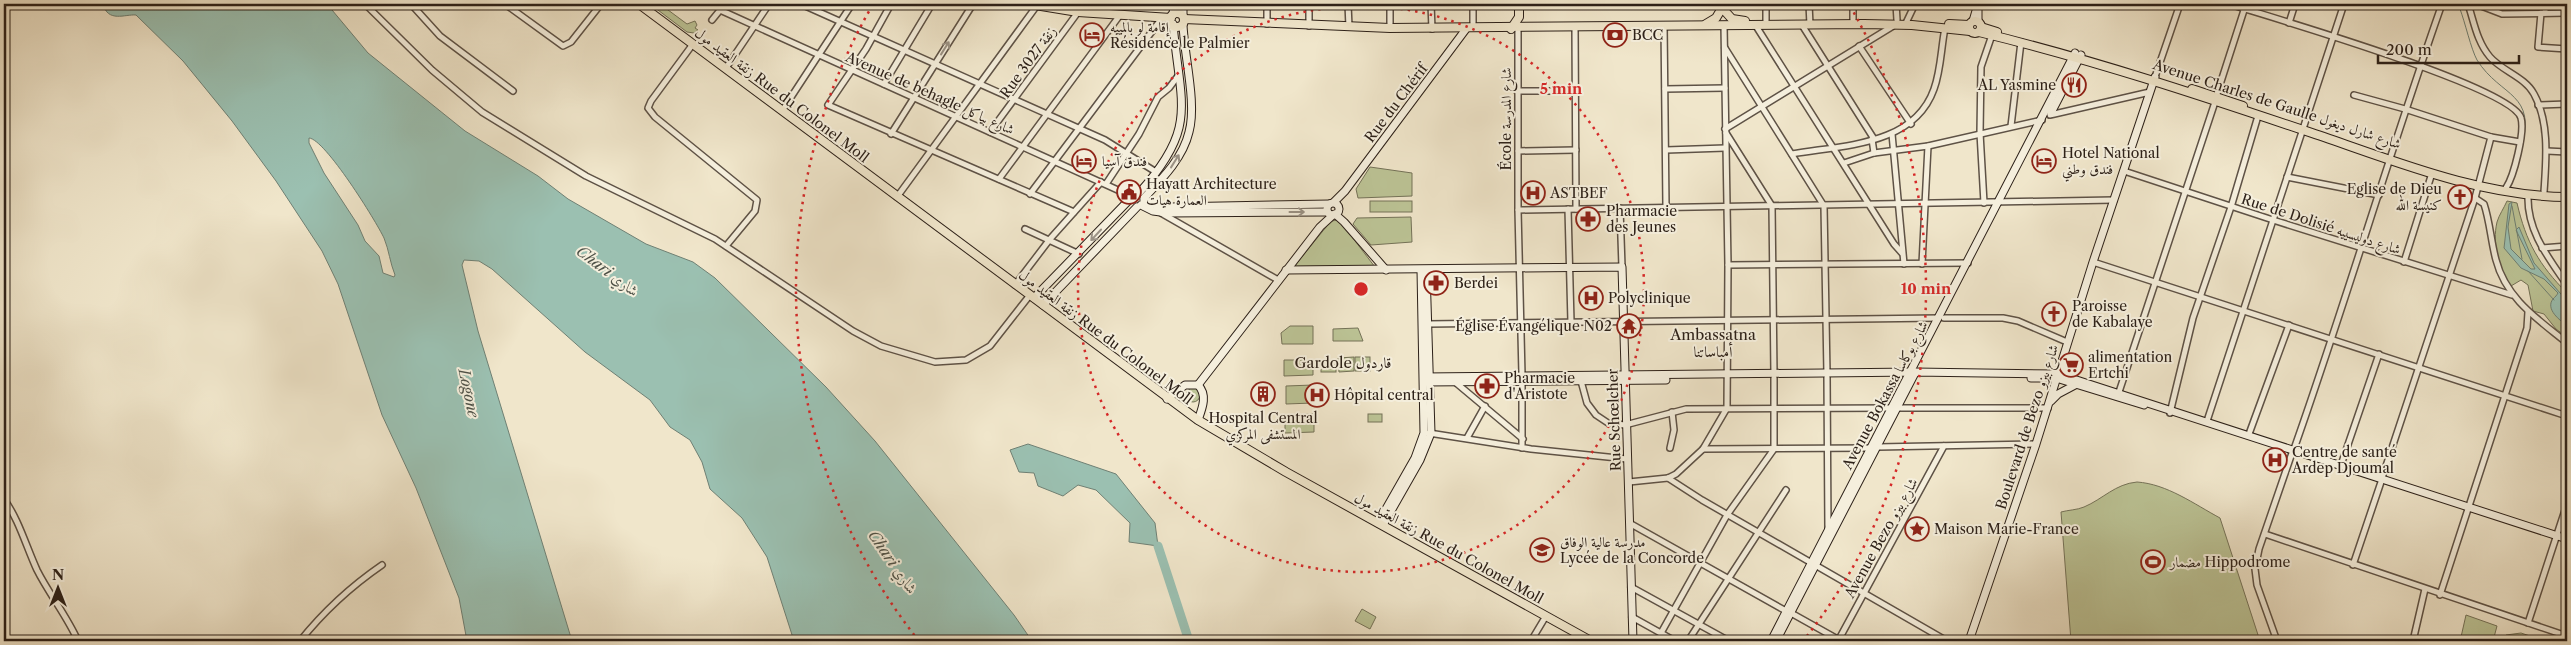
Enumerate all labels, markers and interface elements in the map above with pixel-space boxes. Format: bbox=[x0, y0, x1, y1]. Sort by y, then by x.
place label: إقامة لو بالمييه Résidence le Palmier bbox=[1110, 18, 1250, 52]
hotel icon: إقامة لو بالمييه Résidence le Palmier bbox=[1079, 22, 1105, 48]
bank icon: BCC bbox=[1602, 22, 1628, 48]
street label: Rue 3027 زنقة bbox=[996, 23, 1060, 101]
street label: زنقة العقيد مول Rue du Colonel Moll bbox=[691, 24, 873, 166]
place label: BCC bbox=[1632, 26, 1663, 44]
scale bar bbox=[2378, 32, 2520, 64]
text: 200 m bbox=[2386, 40, 2432, 59]
one-way arrow bbox=[941, 42, 951, 56]
street label: Avenue de behagle شارع بياكل bbox=[841, 47, 1017, 141]
street label: Avenue Charles de Gaulle شارع شارل ديغول bbox=[2149, 55, 2403, 156]
street label: Rue du Chérif bbox=[1361, 59, 1433, 146]
street label: École شارع المدرسة bbox=[1497, 68, 1518, 170]
restaurant icon: AL Yasmine bbox=[2061, 72, 2087, 98]
place label: AL Yasmine bbox=[1977, 76, 2056, 94]
text: 5 min bbox=[1540, 79, 1583, 98]
place label: Hotel National فندق وطني bbox=[2062, 144, 2160, 182]
hotel icon: فندق آسيا bbox=[1071, 148, 1097, 174]
hotel icon: Hotel National فندق وطني bbox=[2031, 148, 2057, 174]
place label: فندق آسيا bbox=[1102, 152, 1147, 170]
one-way arrow bbox=[1170, 154, 1180, 168]
place label: Hayatt Architecture العمارة هيات bbox=[1146, 175, 1277, 209]
public building icon: Hayatt Architecture العمارة هيات bbox=[1116, 179, 1142, 205]
hospital icon: ASTBEF bbox=[1520, 180, 1546, 206]
place label: Eglise de Dieu كنيسة الله bbox=[2347, 180, 2442, 214]
place label: ASTBEF bbox=[1549, 184, 1608, 202]
church icon: Eglise de Dieu كنيسة الله bbox=[2447, 184, 2473, 210]
street label: Rue de Dolisié شارع دوليسييه bbox=[2238, 190, 2403, 261]
place label: Pharmacie des Jeunes bbox=[1606, 202, 1677, 236]
pharmacy icon: Pharmacie des Jeunes bbox=[1575, 206, 1601, 232]
one-way arrow bbox=[1289, 207, 1305, 217]
one-way arrow bbox=[1090, 229, 1102, 242]
water label: Chari شاري bbox=[571, 241, 643, 303]
street label: زنقة العقيد مول Rue du Colonel Moll bbox=[1015, 266, 1197, 408]
pharmacy icon: Berdei bbox=[1423, 270, 1449, 296]
place label: Berdei bbox=[1454, 274, 1498, 292]
text: 10 min bbox=[1901, 279, 1952, 298]
centre of rings bbox=[1352, 280, 1370, 298]
hospital icon: Polyclinique bbox=[1578, 285, 1604, 311]
place label: Polyclinique bbox=[1608, 289, 1691, 307]
place label: Paroisse de Kabalaye bbox=[2072, 297, 2153, 331]
church icon: Paroisse de Kabalaye bbox=[2041, 301, 2067, 327]
temple icon: Église Évangélique N02 bbox=[1616, 313, 1642, 339]
place label: Église Évangélique N02 bbox=[1455, 317, 1612, 335]
street label: Avenue Bokassa شارع بوكاسا bbox=[1838, 318, 1935, 475]
district label: Ambassatna أمباساتنا bbox=[1669, 325, 1756, 361]
street label: Boulevard de Bezo شارع بيزو bbox=[1992, 342, 2065, 513]
place label: alimentation Ertchi bbox=[2088, 348, 2173, 382]
supermarket icon: alimentation Ertchi bbox=[2058, 352, 2084, 378]
district label: Gardole قاردول bbox=[1295, 353, 1391, 372]
water label: Logone bbox=[454, 366, 484, 420]
street label: Rue Schœlcher bbox=[1603, 368, 1625, 472]
place label: Pharmacie d'Aristote bbox=[1504, 369, 1575, 403]
pharmacy icon: Pharmacie d'Aristote bbox=[1474, 373, 1500, 399]
building icon: Hospital Central المستشفى المركزي bbox=[1250, 381, 1276, 407]
hospital icon: Hôpital central bbox=[1304, 382, 1330, 408]
place label: Hôpital central bbox=[1334, 386, 1434, 404]
place label: Hospital Central المستشفى المركزي bbox=[1208, 409, 1318, 446]
place label: Centre de santé Ardep Djoumal bbox=[2291, 443, 2397, 477]
hospital icon: Centre de santé Ardep Djoumal bbox=[2262, 447, 2288, 473]
street label: Avenue Bezo شارع بيزو bbox=[1840, 475, 1924, 604]
street label: زنقة العقيد مول Rue du Colonel Moll bbox=[1351, 488, 1547, 608]
place icon: Maison Marie-France bbox=[1904, 516, 1930, 542]
place label: Maison Marie-France bbox=[1934, 520, 2079, 538]
water label: Chari شاري bbox=[862, 526, 922, 599]
place label: مدرسة عالية الوفاق Lycée de la Concorde bbox=[1560, 533, 1704, 567]
school or university icon: مدرسة عالية الوفاق Lycée de la Concorde bbox=[1529, 537, 1555, 563]
sports icon: مضمار Hippodrome bbox=[2140, 549, 2166, 575]
place label: مضمار Hippodrome bbox=[2168, 553, 2291, 571]
north arrow bbox=[32, 562, 82, 612]
text: N bbox=[52, 566, 64, 584]

